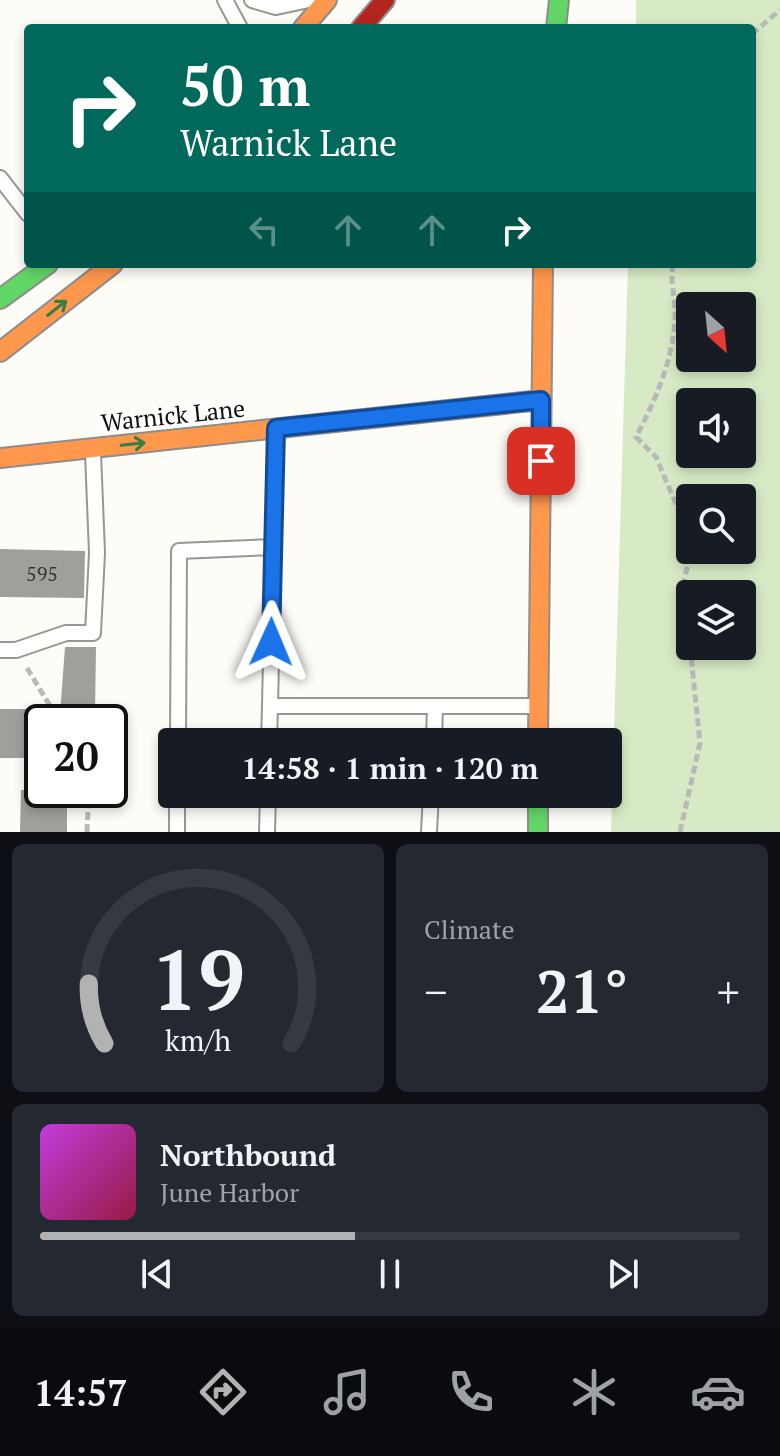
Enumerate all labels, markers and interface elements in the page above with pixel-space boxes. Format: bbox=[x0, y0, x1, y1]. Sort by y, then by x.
text: 50 m bbox=[180, 48, 310, 122]
icon: right bbox=[48, 56, 152, 160]
text: Warnick Lane bbox=[180, 119, 397, 166]
icon: left bbox=[242, 208, 286, 252]
icon: ahead bbox=[326, 208, 370, 252]
icon: ahead bbox=[410, 208, 454, 252]
icon: right bbox=[494, 208, 538, 252]
north arrow bbox=[676, 292, 756, 372]
map controls bbox=[676, 292, 756, 660]
one-way arrow bbox=[46, 299, 67, 316]
button: sound bbox=[676, 388, 756, 468]
street label: Warnick Lane bbox=[99, 392, 247, 438]
pin bbox=[507, 427, 575, 495]
one-way arrow bbox=[119, 436, 146, 451]
icon: arrive bbox=[519, 439, 563, 483]
button: search bbox=[676, 484, 756, 564]
house number: 595 bbox=[26, 560, 58, 587]
button: layers bbox=[676, 580, 756, 660]
position arrow bbox=[229, 600, 313, 684]
speed limit sign: 20 bbox=[24, 704, 128, 808]
text: 14:58 · 1 min · 120 m bbox=[242, 748, 538, 788]
text: Climate bbox=[424, 912, 515, 946]
text: 19 bbox=[151, 924, 245, 1034]
text: 21° bbox=[536, 951, 628, 1030]
text: − bbox=[424, 962, 447, 1021]
text: + bbox=[717, 962, 740, 1021]
text: km/h bbox=[165, 1021, 231, 1059]
text: Northbound bbox=[160, 1135, 336, 1175]
text: June Harbor bbox=[160, 1175, 299, 1209]
icon: previous bbox=[135, 1252, 179, 1296]
icon: pause bbox=[368, 1252, 412, 1296]
icon: next bbox=[601, 1252, 645, 1296]
icon: directions bbox=[195, 1364, 251, 1420]
icon: music bbox=[319, 1364, 375, 1420]
icon: phone bbox=[443, 1364, 499, 1420]
icon: climate bbox=[566, 1364, 622, 1420]
icon: car bbox=[690, 1364, 746, 1420]
text: 14:57 bbox=[34, 1369, 128, 1416]

